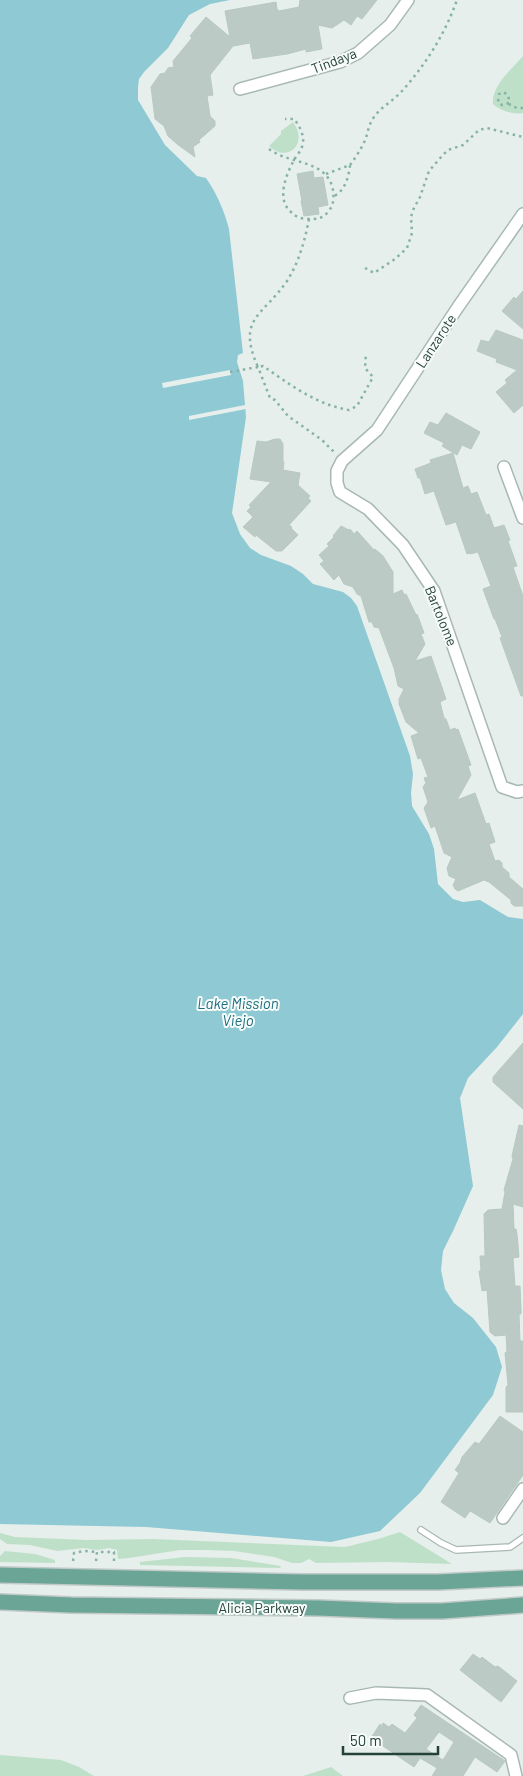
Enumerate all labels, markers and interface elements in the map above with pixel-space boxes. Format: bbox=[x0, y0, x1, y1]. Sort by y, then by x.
street label: Tindaya bbox=[309, 44, 359, 77]
street label: Lanzarote bbox=[412, 311, 459, 371]
street label: Bartolome bbox=[422, 583, 461, 648]
water label: Lake Mission Viejo bbox=[197, 994, 279, 1029]
street label: Alicia Parkway bbox=[218, 1599, 306, 1616]
scale bar bbox=[343, 1724, 438, 1756]
text: 50 m bbox=[350, 1731, 382, 1749]

